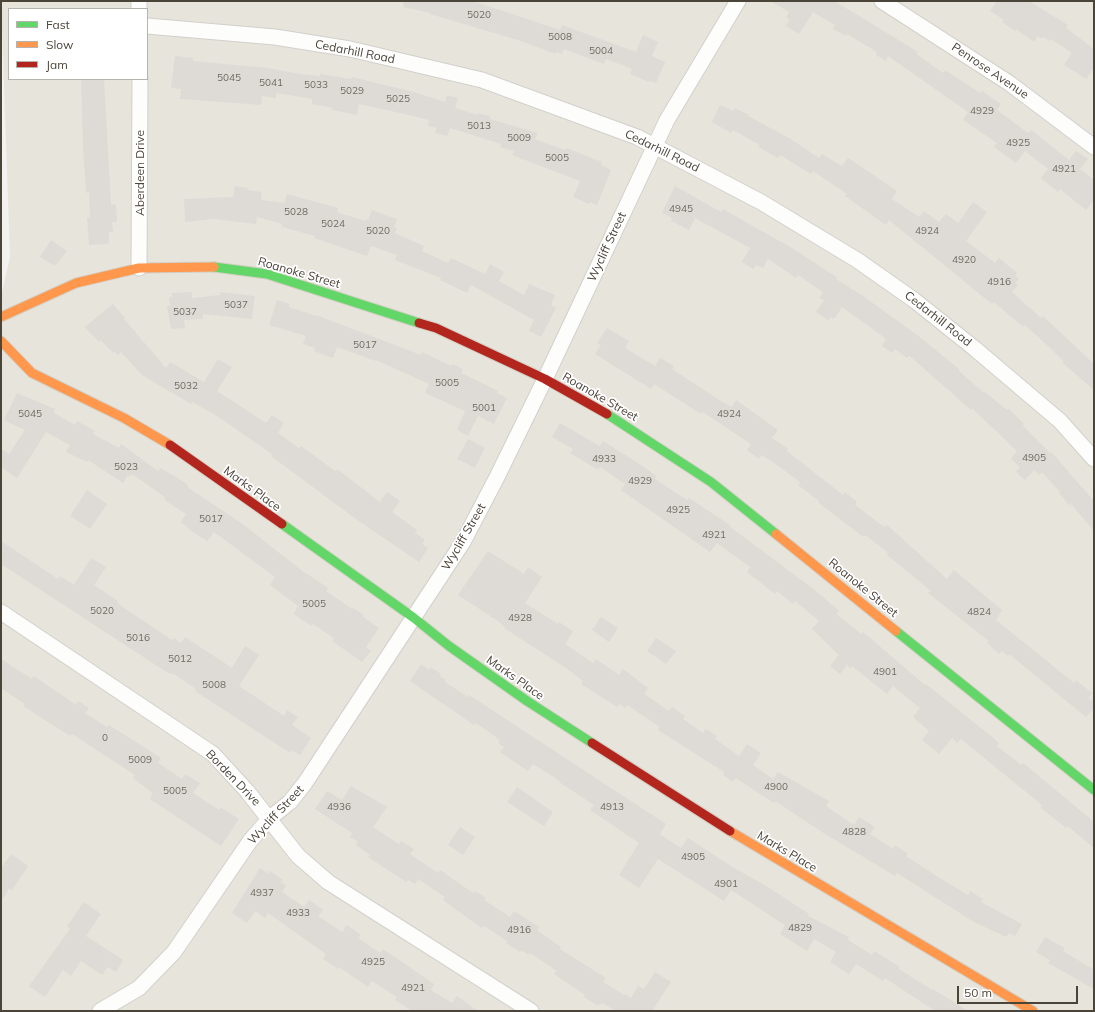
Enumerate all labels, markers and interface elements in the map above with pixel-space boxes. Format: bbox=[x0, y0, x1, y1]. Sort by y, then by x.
legend bbox=[8, 8, 148, 80]
house number: 5020 bbox=[467, 9, 491, 21]
text: Fast bbox=[46, 17, 70, 32]
house number: 5008 bbox=[548, 31, 572, 43]
text: Slow bbox=[46, 37, 74, 52]
street label: Cedarhill Road bbox=[314, 37, 396, 67]
street label: Penrose Avenue bbox=[949, 40, 1031, 102]
house number: 5004 bbox=[589, 45, 613, 57]
text: Jam bbox=[46, 57, 68, 72]
house number: 5045 bbox=[217, 72, 241, 84]
house number: 5041 bbox=[259, 77, 283, 89]
house number: 5033 bbox=[304, 79, 328, 91]
house number: 5029 bbox=[340, 85, 364, 97]
house number: 5025 bbox=[386, 93, 410, 105]
house number: 4929 bbox=[970, 105, 994, 117]
house number: 5013 bbox=[467, 120, 491, 132]
street label: Cedarhill Road bbox=[622, 127, 702, 175]
street label: Aberdeen Drive bbox=[133, 130, 147, 216]
house number: 5009 bbox=[507, 132, 531, 144]
house number: 4925 bbox=[1006, 137, 1030, 149]
house number: 5005 bbox=[545, 152, 569, 164]
house number: 4921 bbox=[1052, 163, 1076, 175]
house number: 4945 bbox=[669, 203, 693, 215]
house number: 5028 bbox=[284, 206, 308, 218]
street label: Wycliff Street bbox=[585, 210, 629, 284]
house number: 5024 bbox=[321, 218, 345, 230]
house number: 5020 bbox=[366, 225, 390, 237]
house number: 4924 bbox=[915, 225, 939, 237]
street label: Roanoke Street bbox=[256, 254, 342, 292]
house number: 4920 bbox=[952, 254, 976, 266]
house number: 4916 bbox=[987, 276, 1011, 288]
street label: Cedarhill Road bbox=[902, 288, 974, 350]
house number: 5037 bbox=[224, 299, 248, 311]
house number: 5037 bbox=[173, 306, 197, 318]
house number: 5017 bbox=[353, 339, 377, 351]
street label: Roanoke Street bbox=[560, 370, 640, 424]
house number: 5005 bbox=[435, 377, 459, 389]
house number: 5032 bbox=[174, 380, 198, 392]
house number: 5001 bbox=[472, 402, 496, 414]
house number: 5045 bbox=[18, 408, 42, 420]
house number: 4924 bbox=[717, 408, 741, 420]
house number: 4905 bbox=[1022, 452, 1046, 464]
house number: 4933 bbox=[592, 453, 616, 465]
house number: 5023 bbox=[114, 461, 138, 473]
street label: Marks Place bbox=[221, 463, 283, 515]
house number: 4929 bbox=[628, 475, 652, 487]
street label: Wycliff Street bbox=[439, 501, 489, 573]
house number: 4925 bbox=[666, 504, 690, 516]
house number: 5017 bbox=[199, 513, 223, 525]
house number: 4921 bbox=[702, 529, 726, 541]
street label: Roanoke Street bbox=[825, 556, 901, 620]
house number: 5005 bbox=[302, 598, 326, 610]
house number: 5020 bbox=[90, 605, 114, 617]
house number: 4824 bbox=[967, 606, 991, 618]
house number: 4928 bbox=[508, 612, 532, 624]
house number: 5016 bbox=[126, 632, 150, 644]
house number: 5012 bbox=[168, 653, 192, 665]
street label: Marks Place bbox=[483, 653, 547, 703]
house number: 4901 bbox=[873, 666, 897, 678]
house number: 5008 bbox=[202, 679, 226, 691]
house number: 0 bbox=[102, 732, 108, 744]
street label: Borden Drive bbox=[203, 747, 263, 809]
house number: 5009 bbox=[128, 754, 152, 766]
house number: 4900 bbox=[764, 781, 788, 793]
street label: Wycliff Street bbox=[245, 783, 307, 847]
house number: 5005 bbox=[163, 785, 187, 797]
house number: 4936 bbox=[327, 801, 351, 813]
house number: 4913 bbox=[600, 801, 624, 813]
house number: 4828 bbox=[842, 826, 866, 838]
street label: Marks Place bbox=[754, 829, 820, 875]
house number: 4905 bbox=[681, 851, 705, 863]
house number: 4901 bbox=[714, 878, 738, 890]
house number: 4937 bbox=[250, 887, 274, 899]
house number: 4933 bbox=[286, 907, 310, 919]
house number: 4829 bbox=[788, 922, 812, 934]
house number: 4916 bbox=[507, 924, 531, 936]
house number: 4925 bbox=[361, 956, 385, 968]
scale bar bbox=[959, 978, 1080, 1004]
house number: 4921 bbox=[401, 982, 425, 994]
text: 50 m bbox=[964, 985, 992, 1000]

